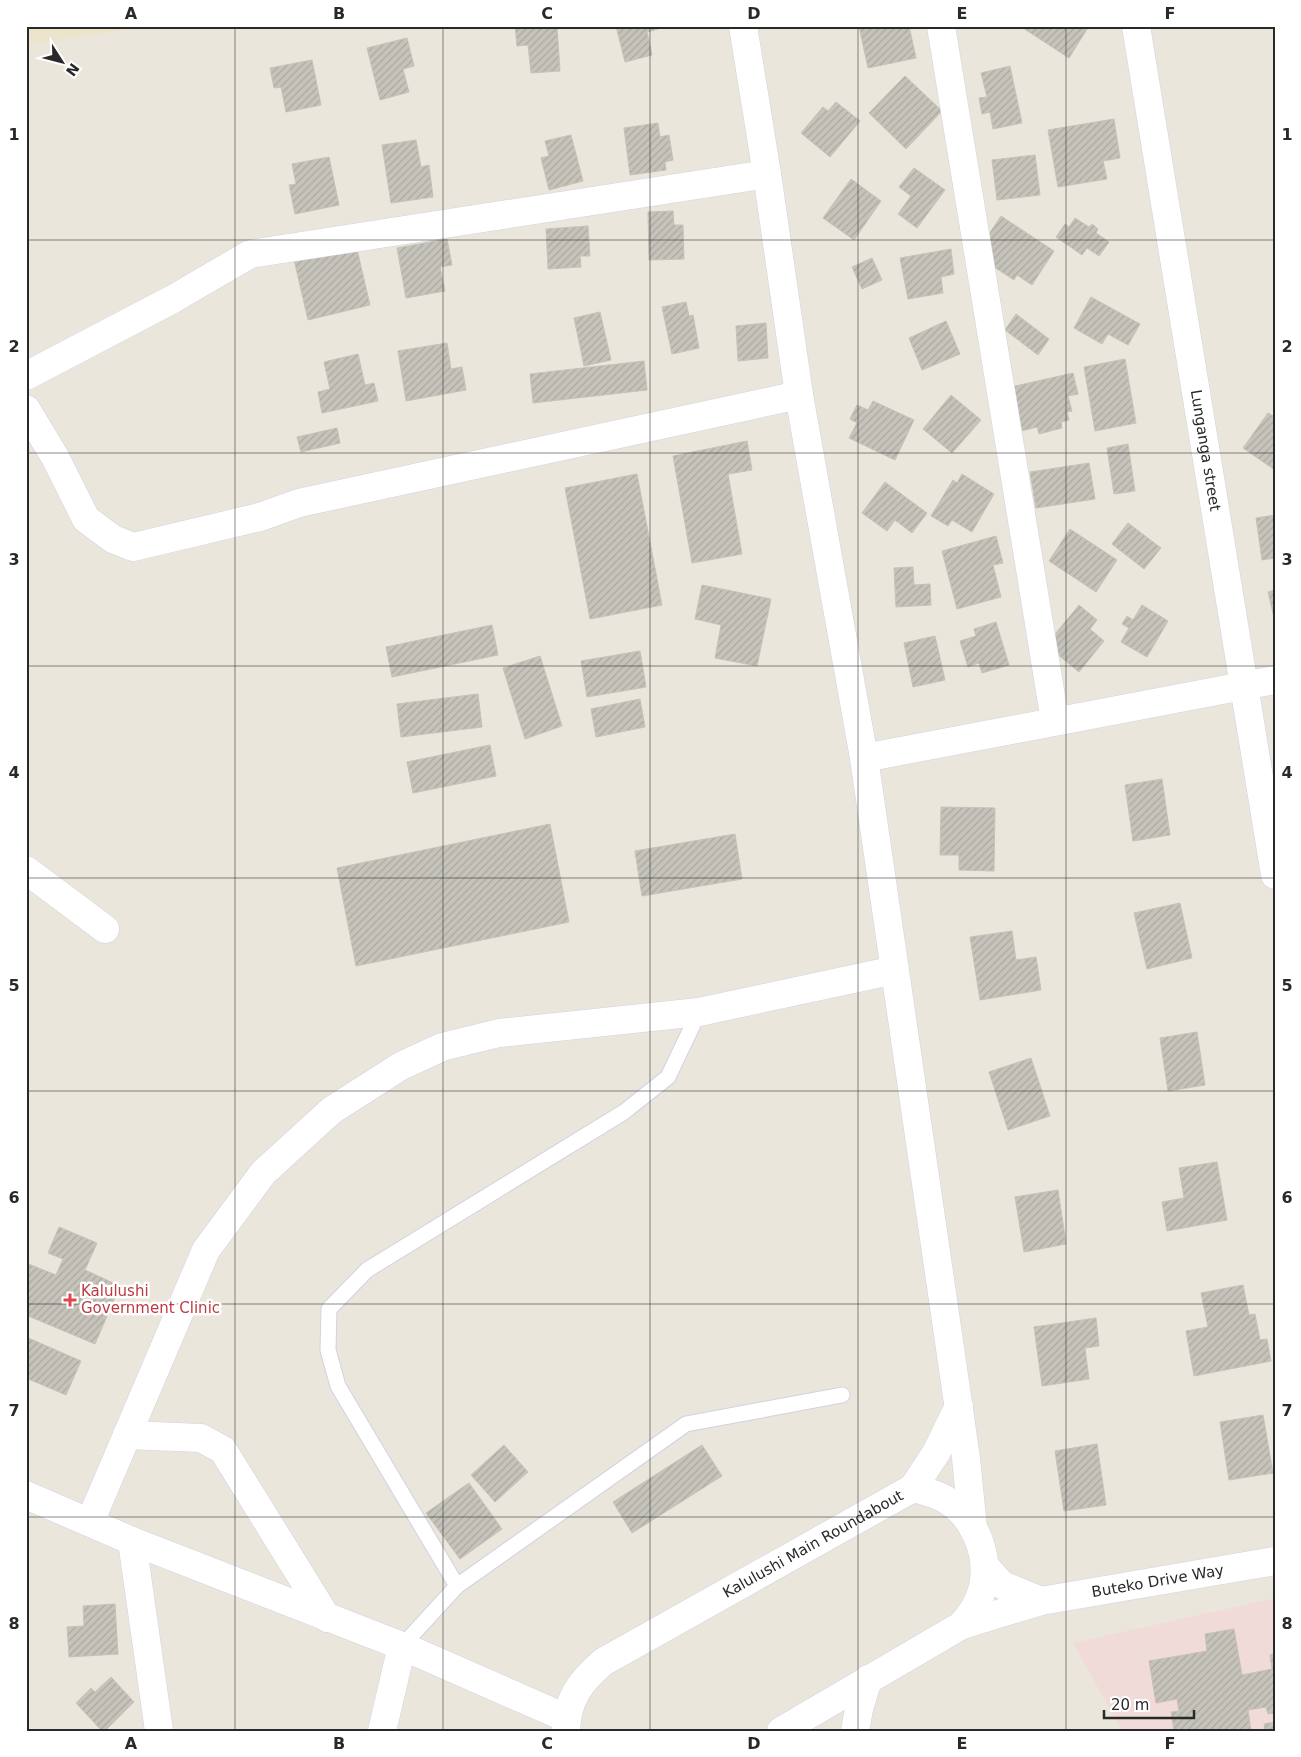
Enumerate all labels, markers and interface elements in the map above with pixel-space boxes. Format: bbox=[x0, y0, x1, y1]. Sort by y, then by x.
text: A bbox=[125, 4, 138, 23]
text: B bbox=[333, 4, 345, 23]
text: C bbox=[541, 4, 553, 23]
text: D bbox=[747, 4, 761, 23]
text: E bbox=[957, 4, 967, 23]
text: F bbox=[1165, 4, 1175, 23]
north arrow bbox=[38, 38, 88, 88]
text: N bbox=[63, 60, 82, 79]
text: 1 bbox=[8, 125, 20, 144]
text: 1 bbox=[1281, 125, 1293, 144]
text: 2 bbox=[8, 337, 20, 356]
text: 2 bbox=[1281, 337, 1293, 356]
street label: Lunganga street bbox=[1187, 388, 1224, 513]
text: 3 bbox=[8, 550, 20, 569]
text: 3 bbox=[1281, 550, 1293, 569]
text: 4 bbox=[8, 763, 20, 782]
text: 4 bbox=[1281, 763, 1293, 782]
text: 5 bbox=[8, 976, 20, 995]
text: 5 bbox=[1281, 976, 1293, 995]
text: 6 bbox=[8, 1188, 20, 1207]
text: 6 bbox=[1281, 1188, 1293, 1207]
place label: Kalulushi Government Clinic bbox=[81, 1282, 220, 1317]
marker: Kalulushi Government Clinic bbox=[63, 1293, 77, 1307]
text: 7 bbox=[8, 1401, 20, 1420]
text: 7 bbox=[1281, 1401, 1293, 1420]
street label: Kalulushi Main Roundabout bbox=[720, 1486, 906, 1602]
street label: Buteko Drive Way bbox=[1090, 1561, 1225, 1601]
text: 8 bbox=[8, 1614, 20, 1633]
text: 8 bbox=[1281, 1614, 1293, 1633]
scale bar bbox=[1104, 1687, 1194, 1719]
text: 20 m bbox=[1111, 1696, 1149, 1714]
text: A bbox=[125, 1734, 138, 1753]
text: B bbox=[333, 1734, 345, 1753]
text: C bbox=[541, 1734, 553, 1753]
text: D bbox=[747, 1734, 761, 1753]
text: E bbox=[957, 1734, 967, 1753]
text: F bbox=[1165, 1734, 1175, 1753]

